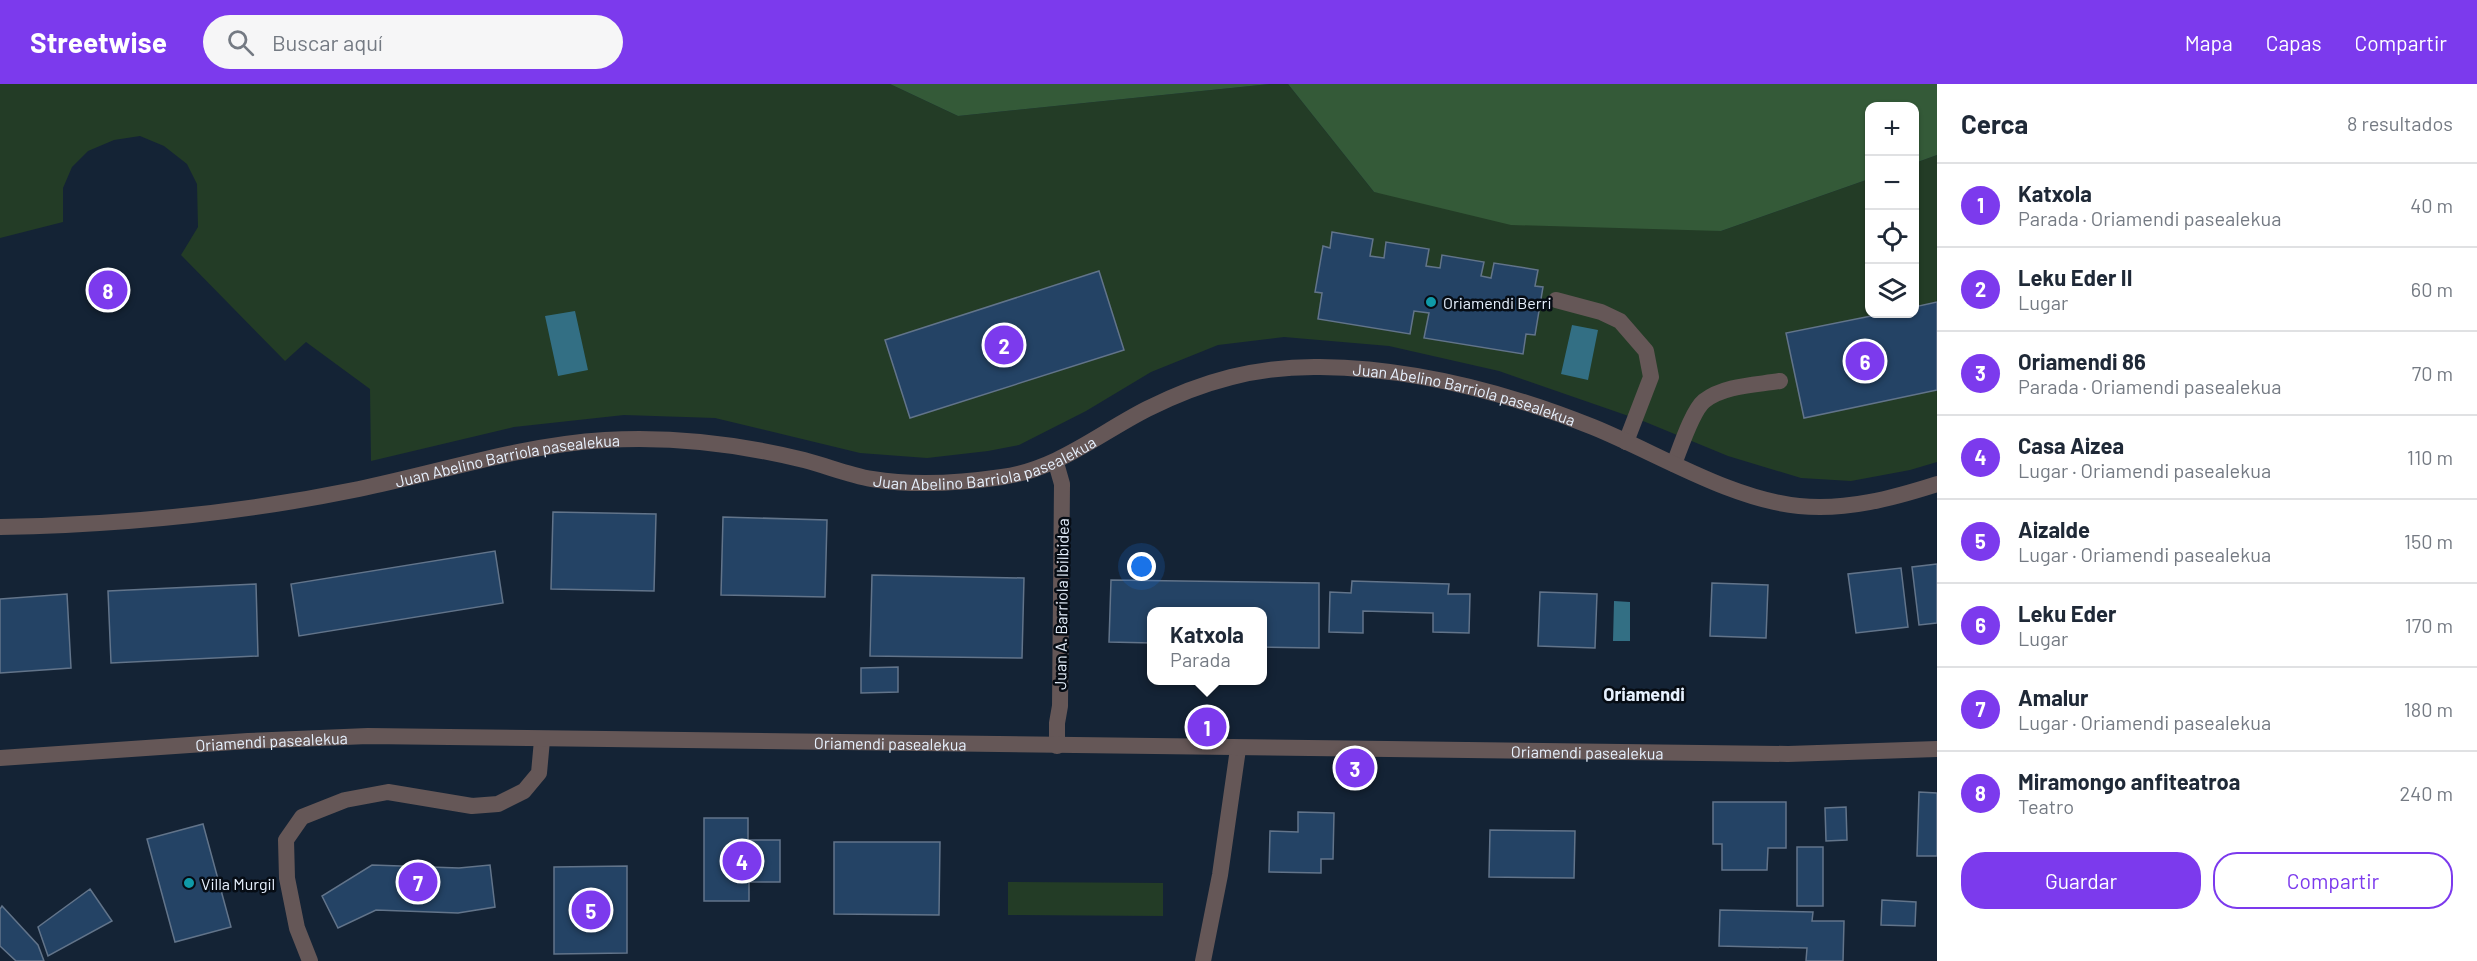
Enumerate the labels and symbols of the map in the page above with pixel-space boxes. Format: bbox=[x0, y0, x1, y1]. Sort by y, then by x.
pin: 8 bbox=[88, 268, 128, 312]
place label: Oriamendi Berri bbox=[1443, 293, 1552, 312]
marker: Oriamendi Berri bbox=[1424, 295, 1438, 309]
pin: 2 bbox=[984, 322, 1024, 368]
pin: 6 bbox=[1846, 338, 1884, 384]
street label: Juan Abelino Barriola pasealekua bbox=[1352, 359, 1579, 429]
street label: Juan Abelino Barriola pasealekua bbox=[393, 430, 620, 490]
street label: Juan Abelino Barriola pasealekua bbox=[872, 431, 1099, 493]
street label: Juan A. Barriola Ibilbidea bbox=[1050, 518, 1072, 690]
your location bbox=[1127, 552, 1156, 581]
district label: Oriamendi bbox=[1603, 683, 1685, 705]
pin: 1 bbox=[1188, 704, 1226, 750]
street label: Oriamendi pasealekua bbox=[195, 727, 348, 754]
street label: Oriamendi pasealekua bbox=[814, 732, 967, 753]
street label: Oriamendi pasealekua bbox=[1511, 741, 1664, 762]
pin: 3 bbox=[1336, 746, 1374, 790]
pin: 4 bbox=[722, 838, 762, 884]
pin: 7 bbox=[398, 860, 438, 904]
place label: Villa Murgil bbox=[201, 874, 275, 893]
marker: Villa Murgil bbox=[182, 876, 196, 890]
pin: 5 bbox=[572, 888, 610, 932]

